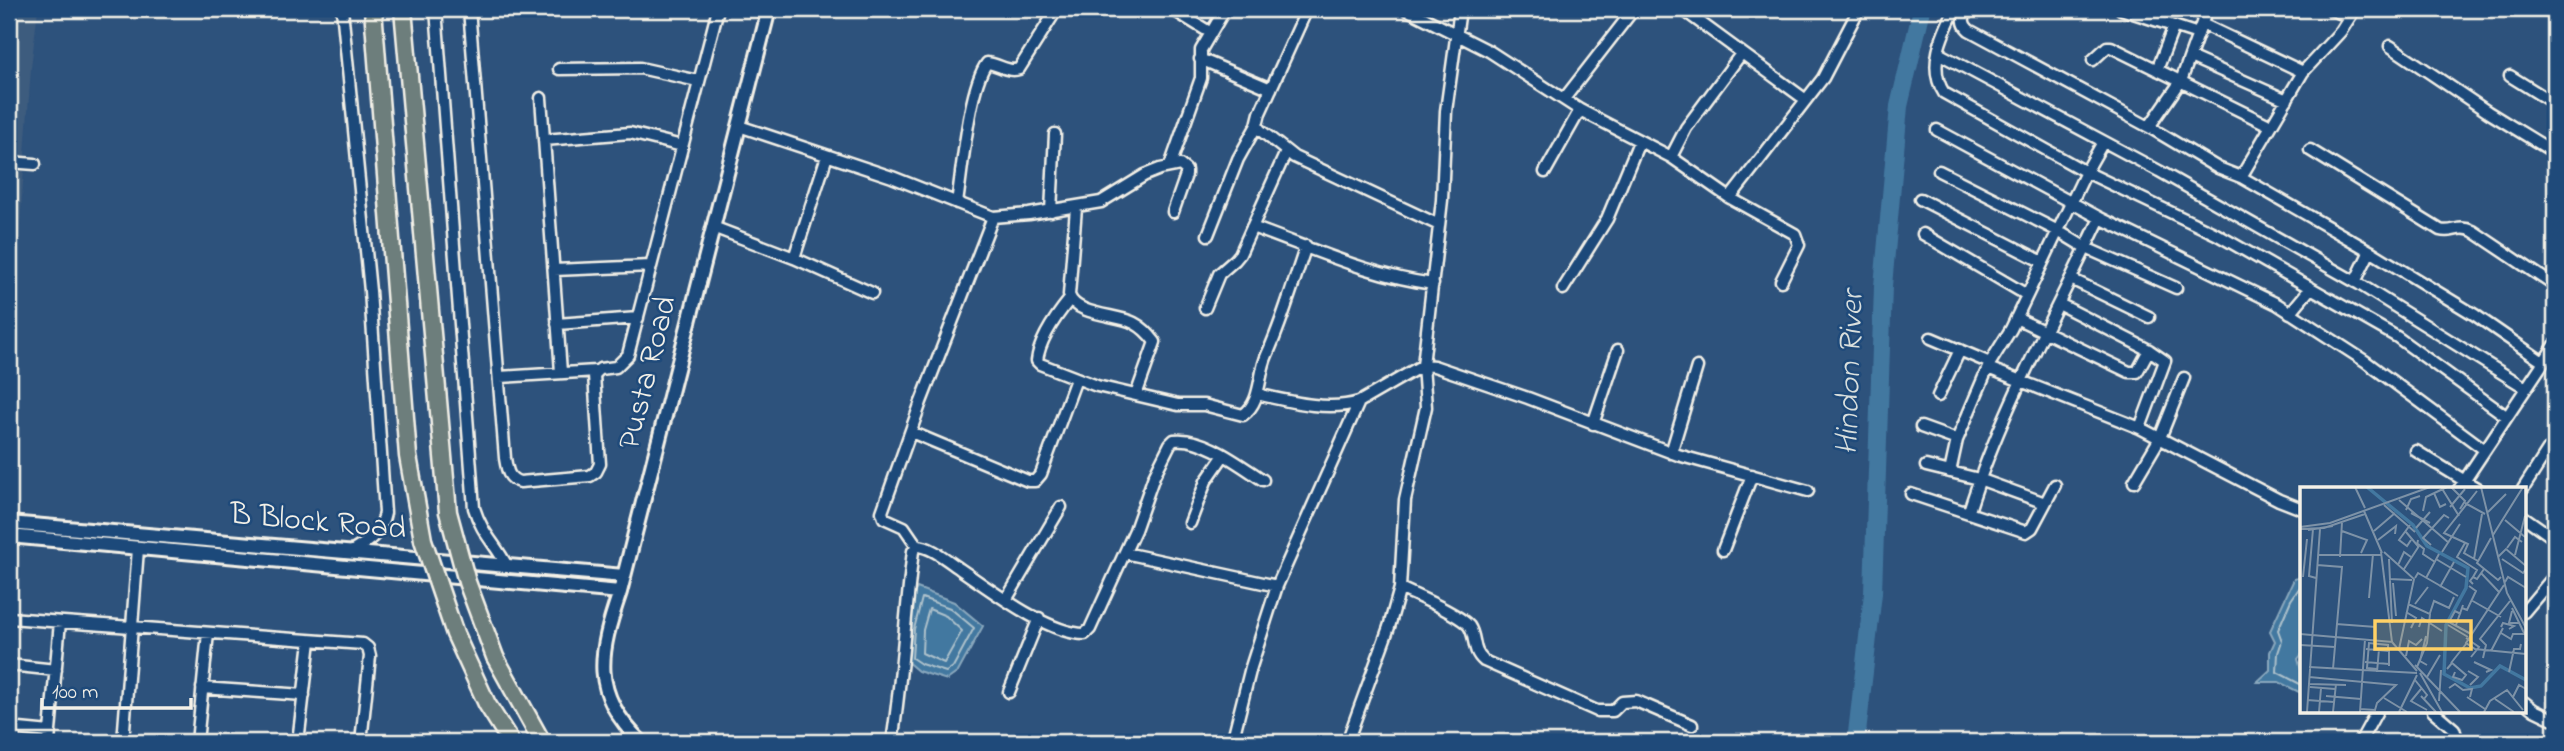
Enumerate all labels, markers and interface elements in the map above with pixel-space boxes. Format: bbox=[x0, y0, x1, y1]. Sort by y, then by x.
water label: Hindon River bbox=[1824, 286, 1878, 456]
street label: Pusta Road bbox=[607, 291, 691, 455]
inset map bbox=[2300, 487, 2526, 712]
street label: B Block Road bbox=[227, 492, 408, 554]
scale bar bbox=[42, 667, 191, 711]
text: 100 m bbox=[52, 678, 98, 708]

